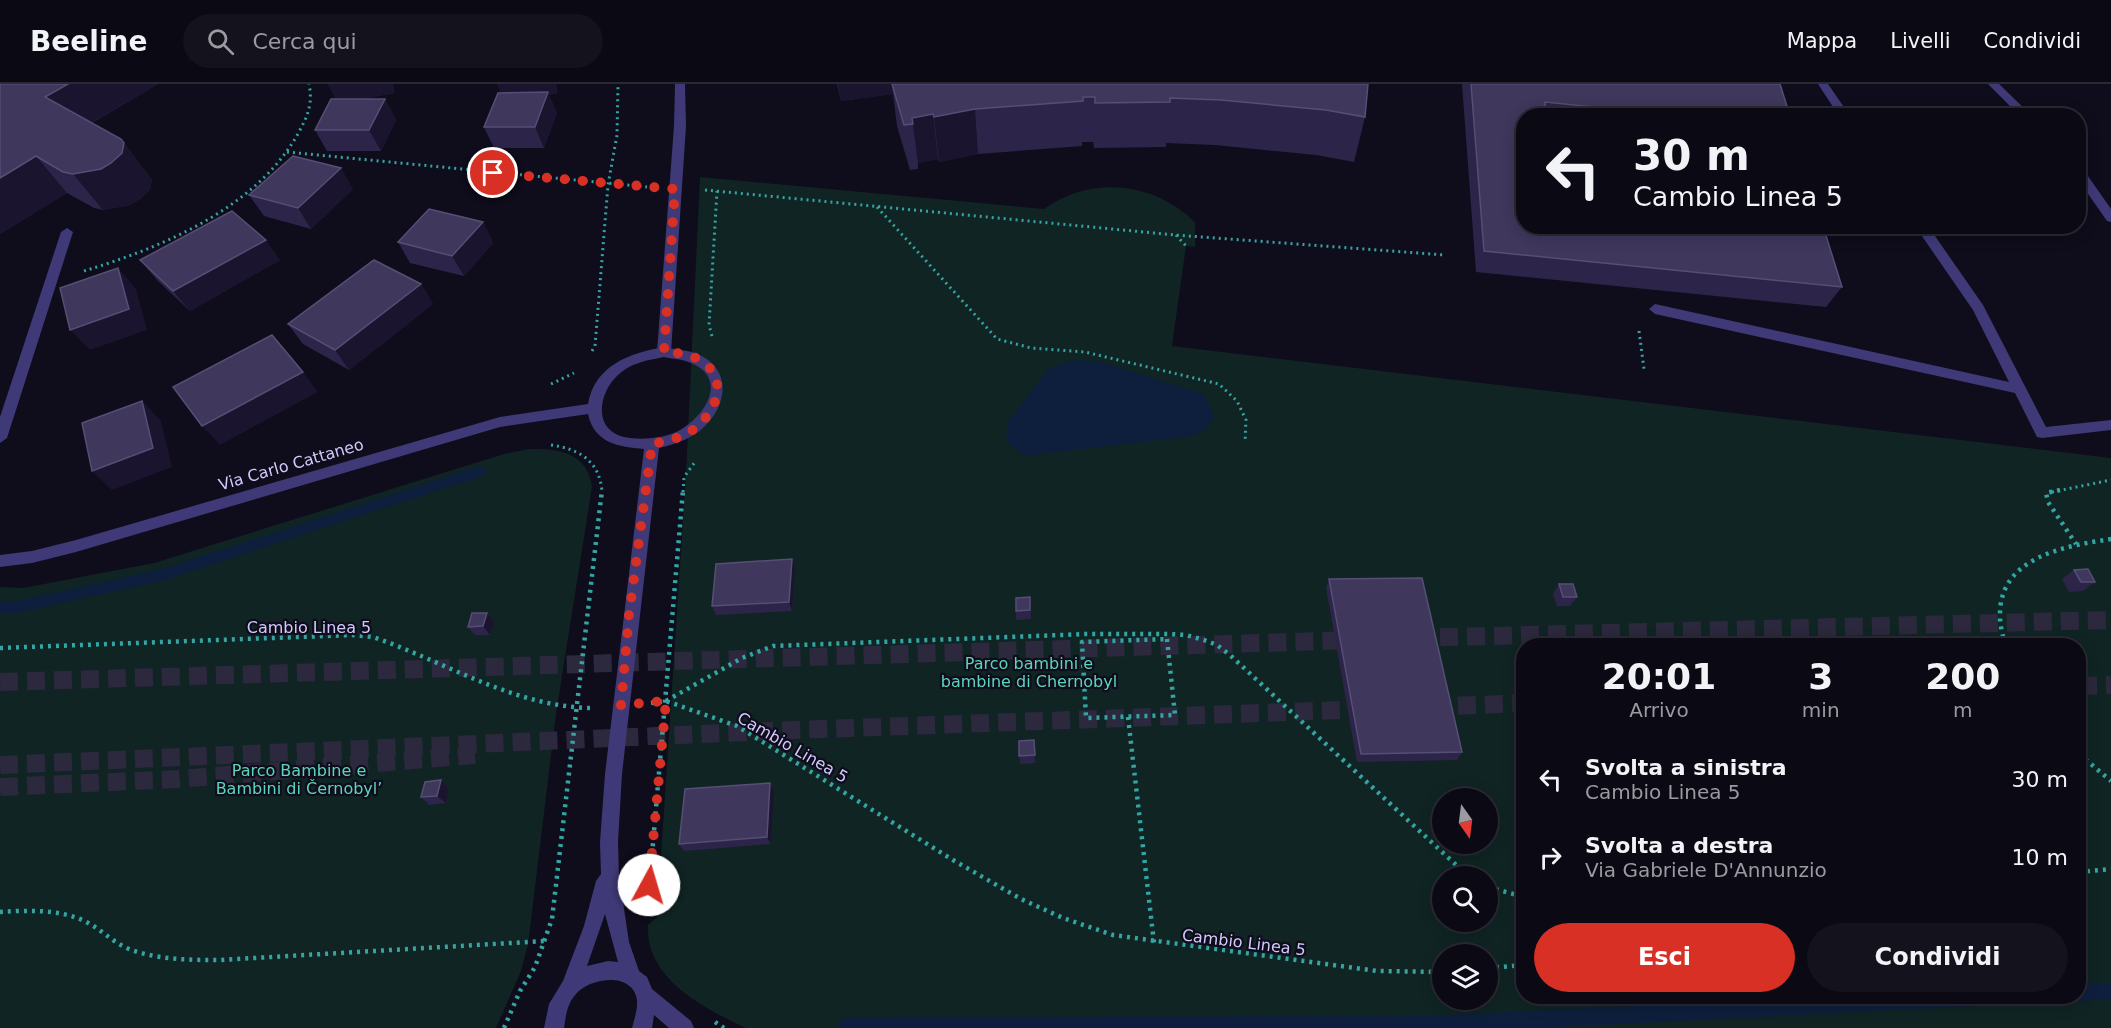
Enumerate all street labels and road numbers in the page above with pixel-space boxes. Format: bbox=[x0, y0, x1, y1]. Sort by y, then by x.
street label: Via Carlo Cattaneo bbox=[216, 435, 366, 494]
street label: Cambio Linea 5 bbox=[247, 618, 371, 637]
street label: Cambio Linea 5 bbox=[734, 708, 851, 787]
street label: Cambio Linea 5 bbox=[1181, 925, 1307, 960]

